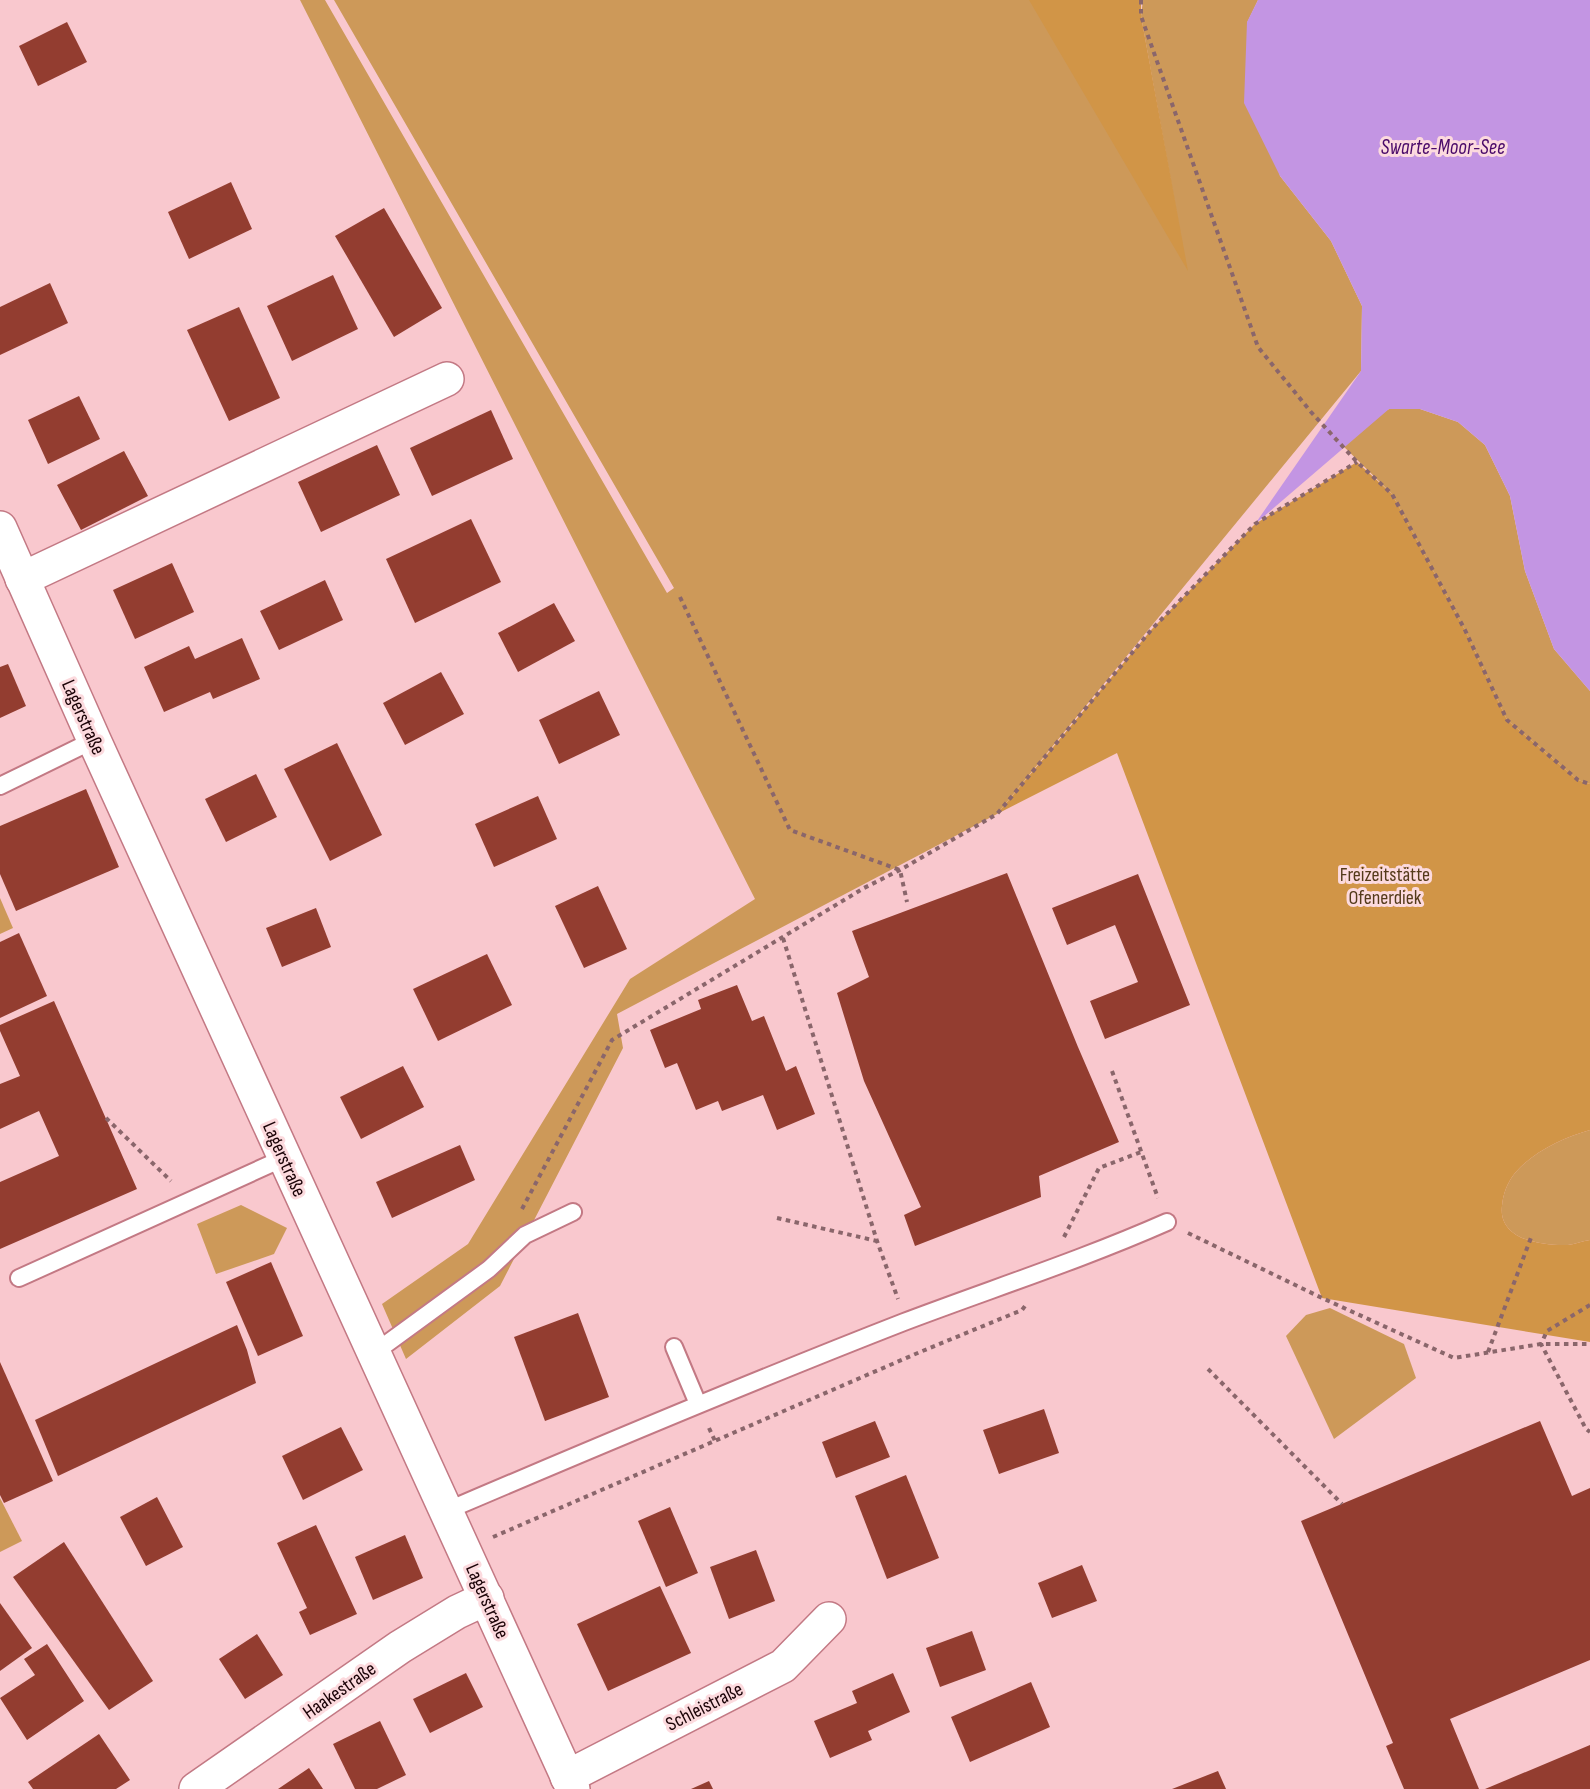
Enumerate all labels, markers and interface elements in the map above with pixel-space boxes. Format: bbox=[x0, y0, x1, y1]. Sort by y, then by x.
water label: Swarte-Moor-See bbox=[1381, 135, 1505, 160]
street label: Lagerstraße bbox=[56, 676, 110, 759]
park label: Freizeitstätte Ofenerdiek bbox=[1340, 863, 1430, 910]
street label: Lagerstraße bbox=[257, 1118, 311, 1201]
street label: Lagerstraße bbox=[460, 1560, 514, 1643]
street label: Haakestraße bbox=[298, 1657, 381, 1725]
street label: Schleistraße bbox=[662, 1677, 747, 1737]

